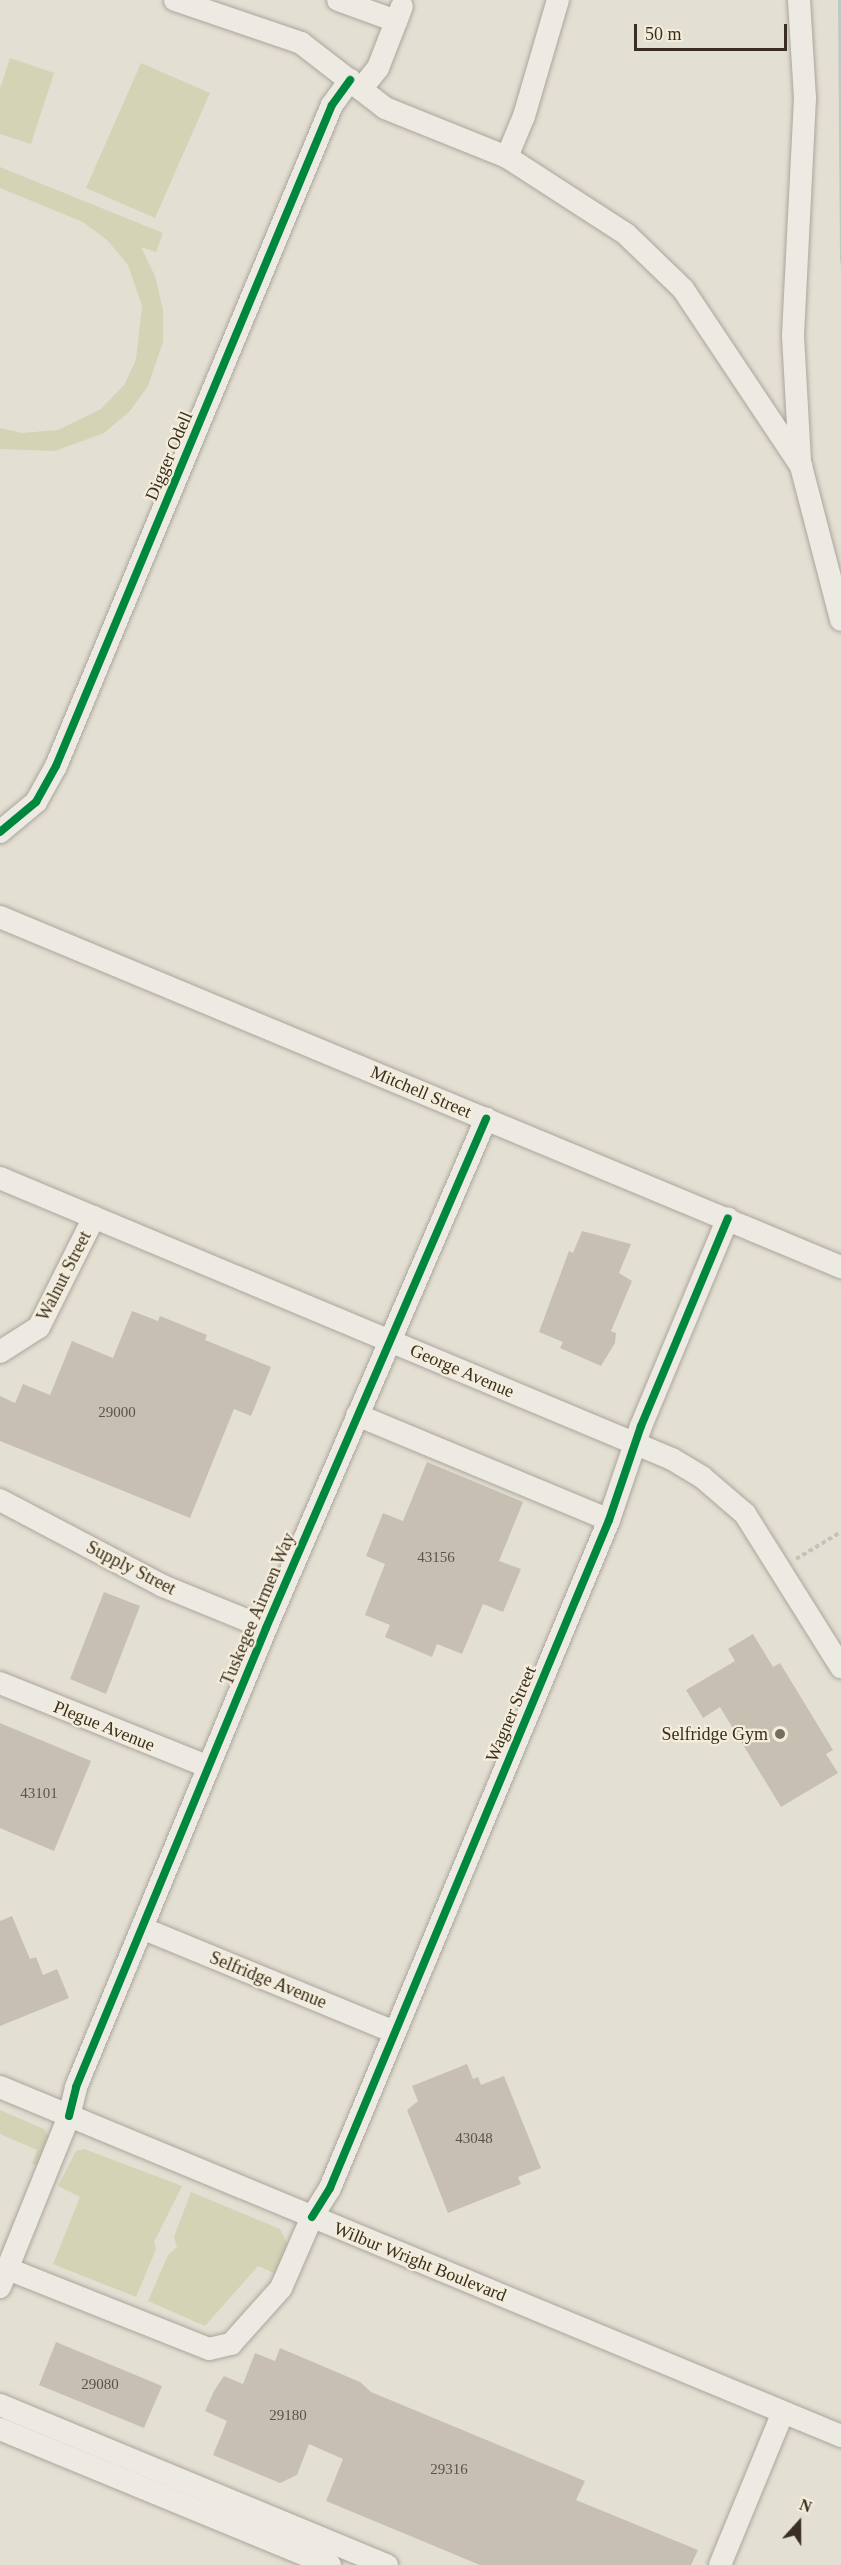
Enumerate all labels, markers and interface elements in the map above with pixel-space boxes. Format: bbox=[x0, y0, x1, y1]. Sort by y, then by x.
scale bar bbox=[637, 12, 790, 50]
text: 50 m bbox=[645, 24, 682, 44]
street label: Digger Odell bbox=[141, 408, 197, 504]
street label: Mitchell Street bbox=[367, 1061, 475, 1123]
street label: Walnut Street bbox=[32, 1227, 96, 1325]
street label: George Avenue bbox=[406, 1339, 518, 1403]
house number: 29000 bbox=[98, 1404, 136, 1422]
street label: Tuskegee Airmen Way bbox=[216, 1529, 300, 1689]
street label: Supply Street bbox=[83, 1536, 179, 1600]
house number: 43156 bbox=[417, 1549, 455, 1567]
street label: Wagner Street bbox=[481, 1663, 541, 1765]
street label: Plegue Avenue bbox=[50, 1696, 158, 1756]
place label: Selfridge Gym bbox=[662, 1723, 768, 1745]
marker: Selfridge Gym bbox=[773, 1727, 787, 1741]
house number: 43101 bbox=[20, 1785, 58, 1803]
street label: Selfridge Avenue bbox=[206, 1947, 330, 2013]
house number: 43048 bbox=[455, 2130, 493, 2148]
street label: Wilbur Wright Boulevard bbox=[330, 2217, 510, 2307]
house number: 29080 bbox=[81, 2376, 119, 2394]
house number: 29180 bbox=[269, 2407, 307, 2425]
house number: 29316 bbox=[430, 2461, 468, 2479]
north arrow bbox=[769, 2493, 829, 2553]
text: N bbox=[797, 2496, 814, 2516]

